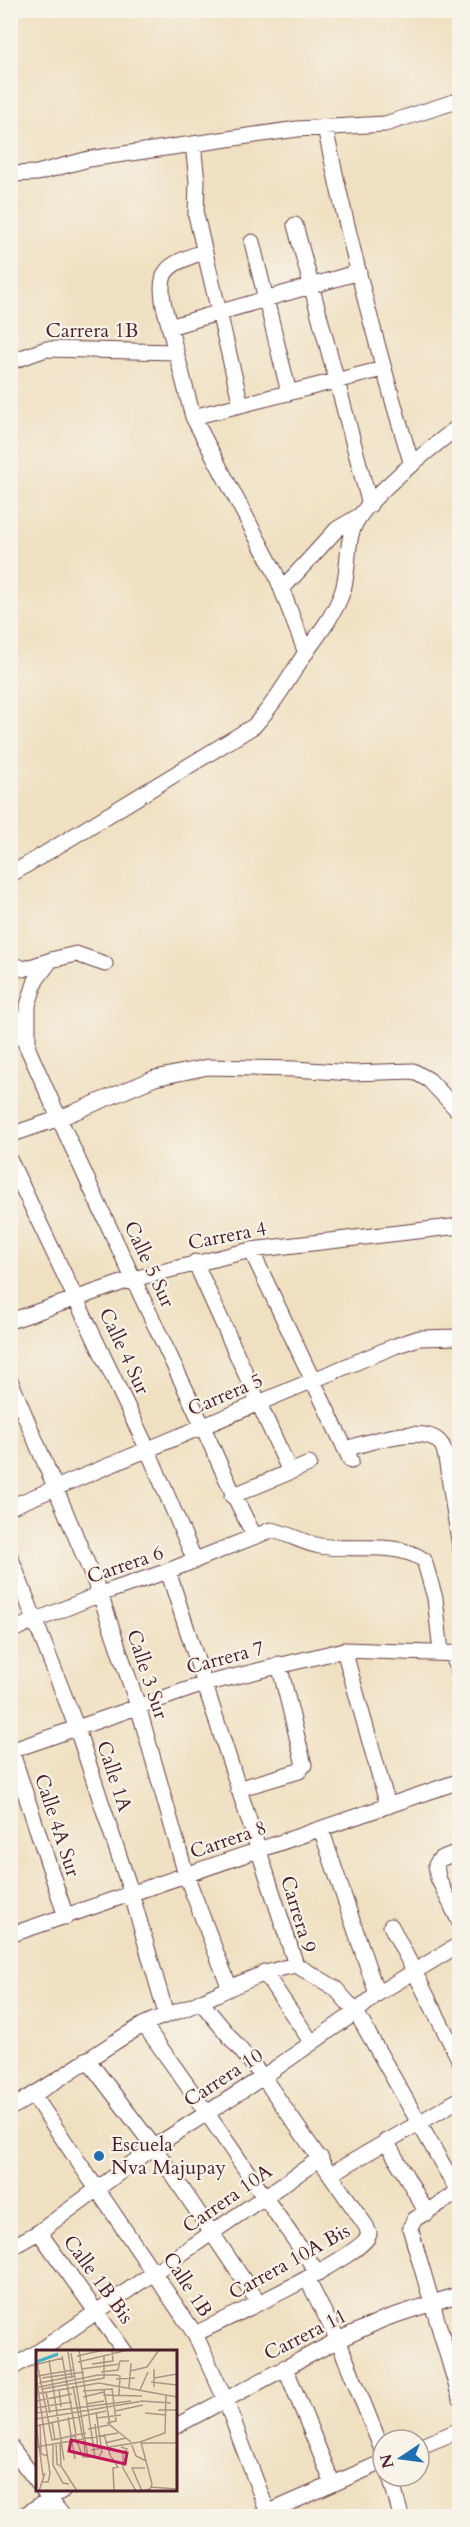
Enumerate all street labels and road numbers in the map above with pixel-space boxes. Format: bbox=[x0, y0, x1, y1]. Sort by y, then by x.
street label: Carrera 1B bbox=[46, 317, 138, 344]
street label: Carrera 4 bbox=[186, 1215, 269, 1256]
street label: Calle 5 Sur bbox=[118, 1217, 182, 1312]
street label: Calle 4 Sur bbox=[93, 1304, 157, 1399]
street label: Carrera 5 bbox=[183, 1367, 267, 1422]
street label: Carrera 6 bbox=[83, 1539, 167, 1590]
street label: Calle 3 Sur bbox=[120, 1626, 175, 1723]
street label: Carrera 7 bbox=[183, 1634, 267, 1681]
street label: Calle 1A bbox=[90, 1737, 139, 1816]
street label: Calle 4A Sur bbox=[28, 1770, 87, 1881]
street label: Carrera 8 bbox=[186, 1814, 270, 1865]
street label: Carrera 9 bbox=[274, 1872, 323, 1956]
street label: Carrera 10 bbox=[178, 2042, 268, 2113]
street label: Carrera 10A bbox=[177, 2157, 278, 2239]
street label: Carrera 10A Bis bbox=[224, 2217, 355, 2306]
street label: Calle 1B Bis bbox=[57, 2229, 140, 2329]
street label: Calle 1B bbox=[157, 2247, 219, 2322]
street label: Carrera 11 bbox=[259, 2302, 351, 2367]

